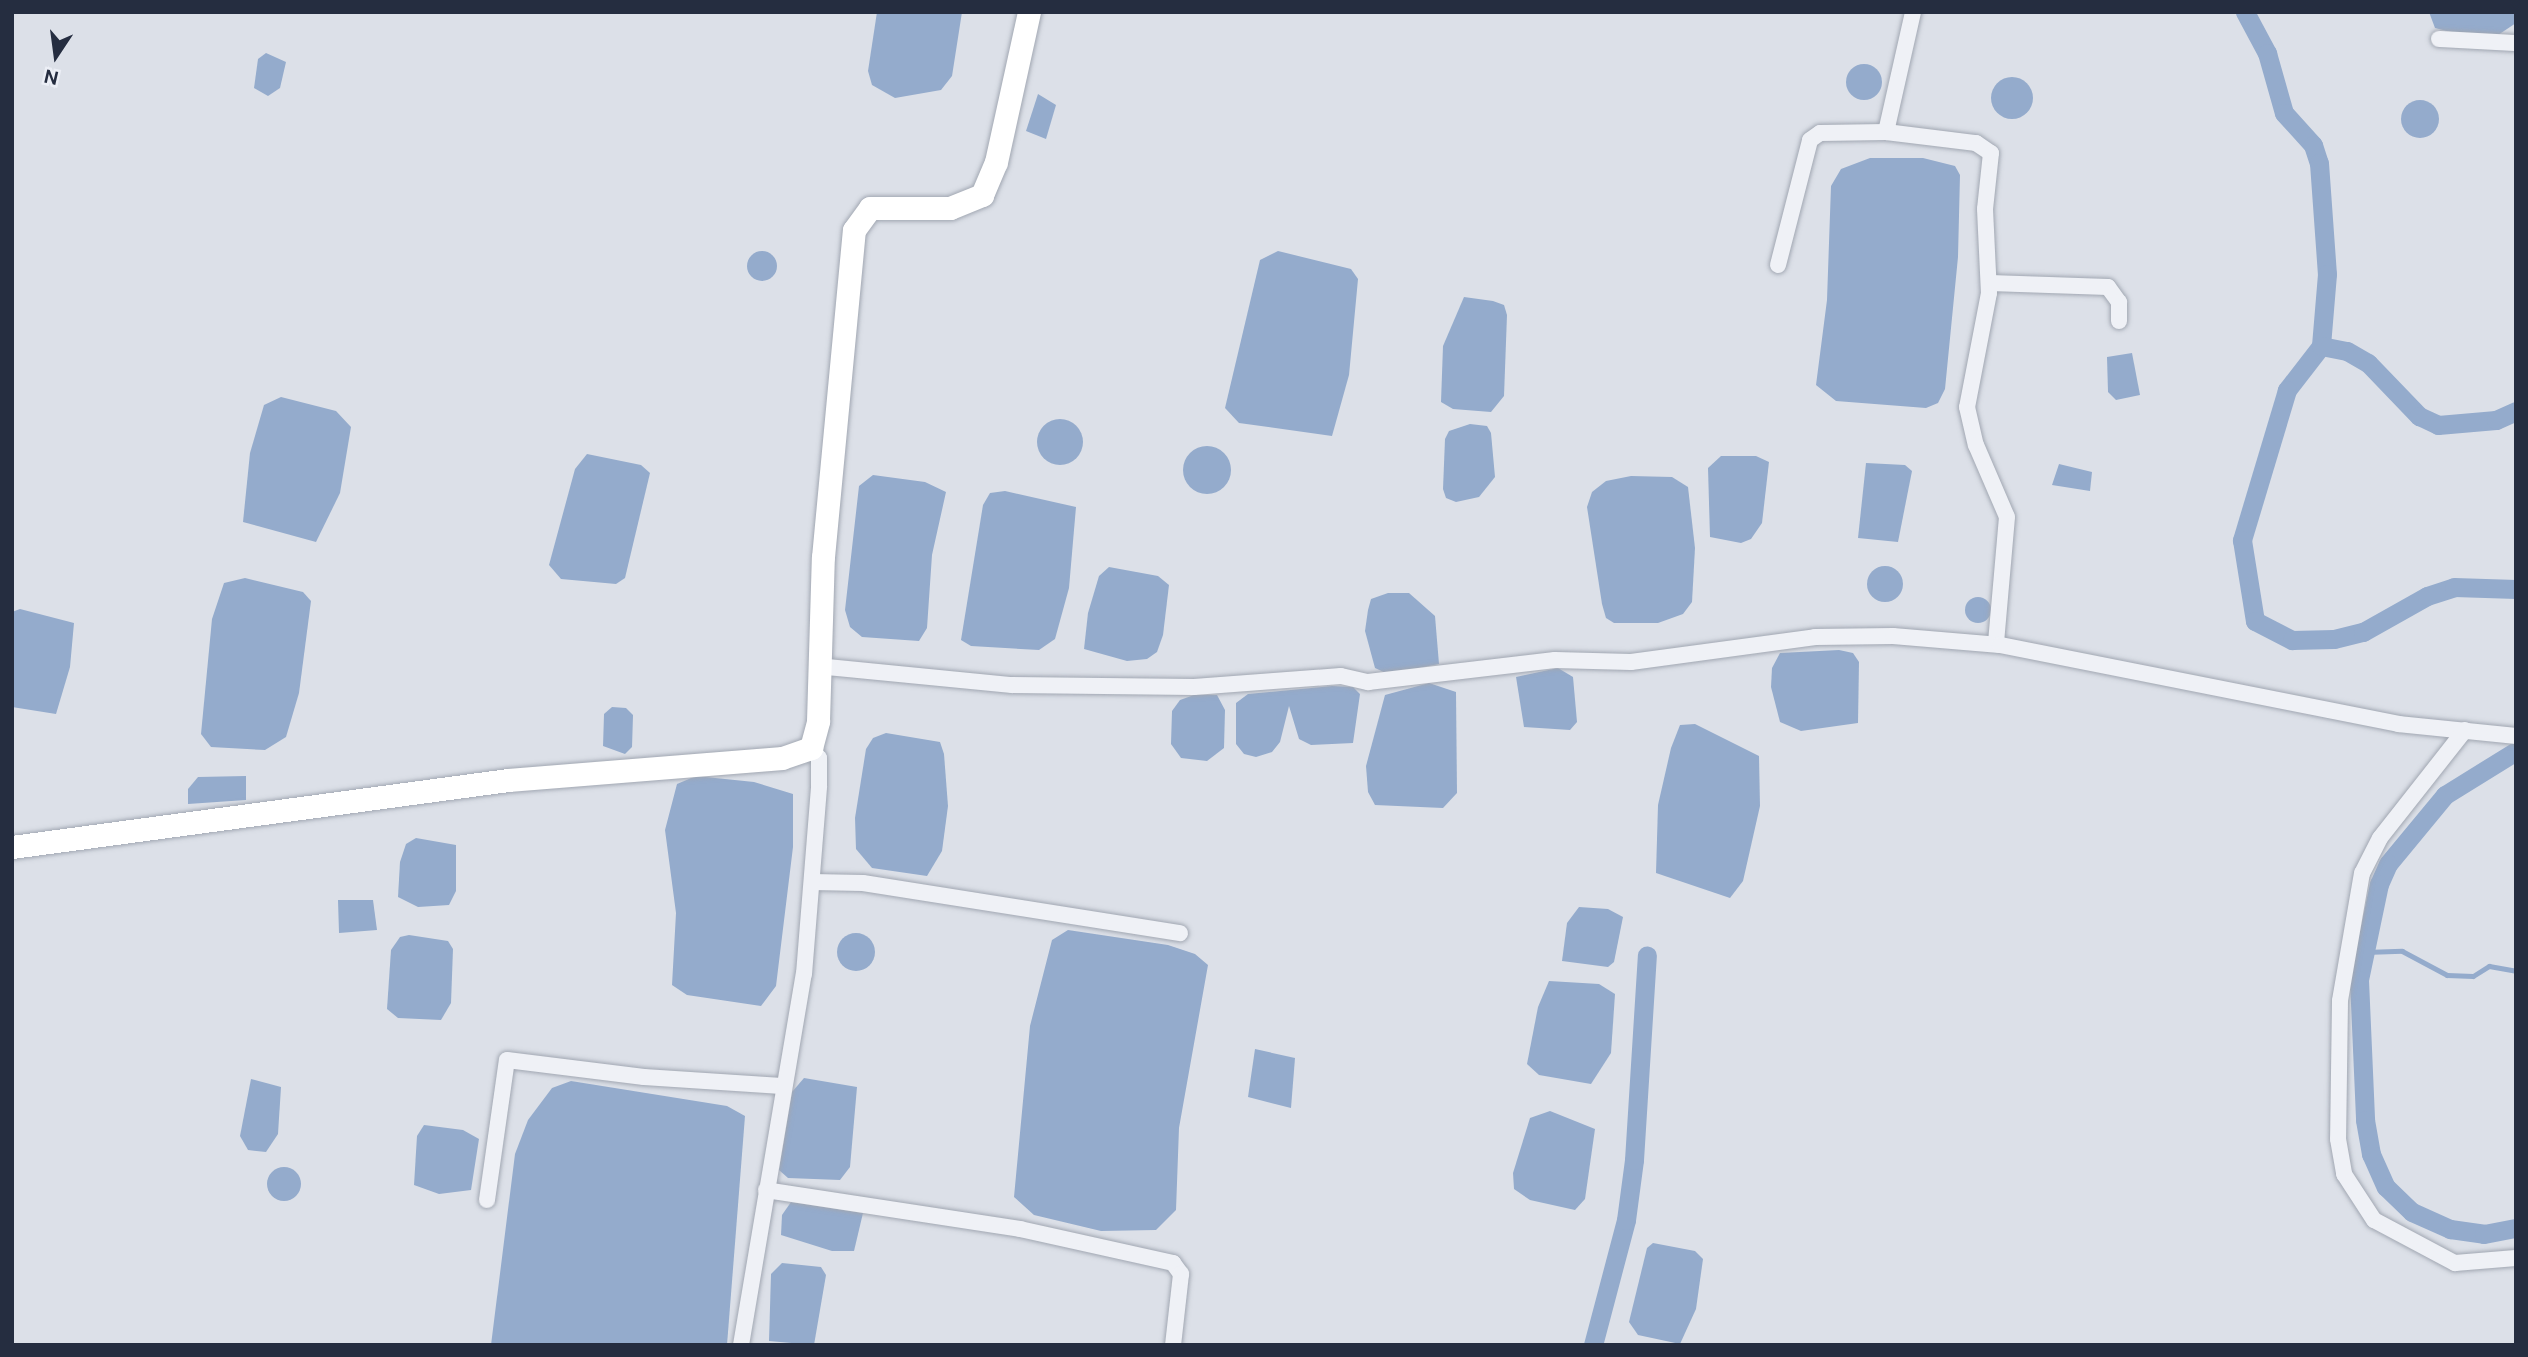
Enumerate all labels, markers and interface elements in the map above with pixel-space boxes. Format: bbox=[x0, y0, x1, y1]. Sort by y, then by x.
north arrow bbox=[21, 21, 91, 91]
text: N bbox=[42, 63, 61, 91]

